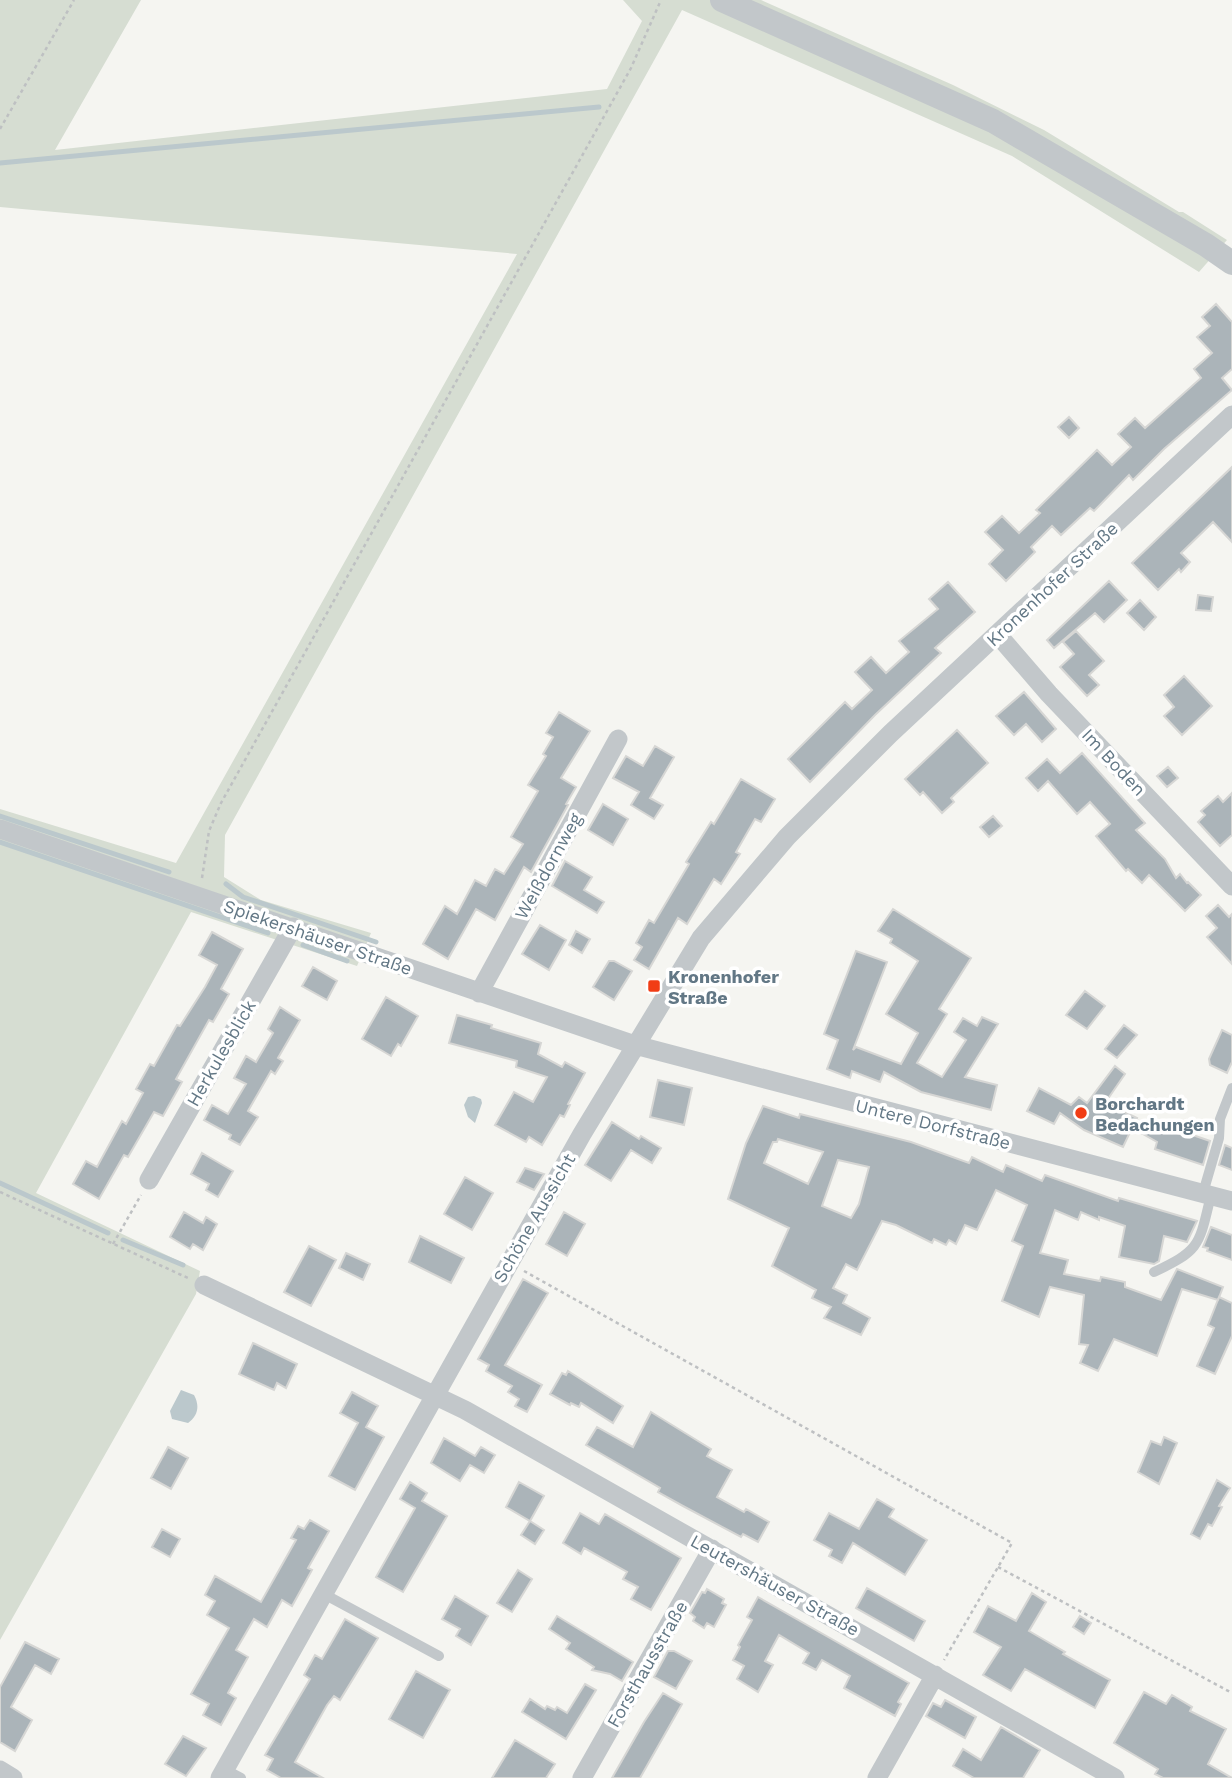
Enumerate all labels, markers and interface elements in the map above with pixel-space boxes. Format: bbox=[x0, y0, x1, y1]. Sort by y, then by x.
street label: Kronenhofer Straße bbox=[982, 518, 1122, 650]
street label: Im Boden bbox=[1078, 724, 1150, 800]
street label: Weißdornweg bbox=[510, 809, 586, 923]
street label: Spiekershäuser Straße bbox=[221, 895, 415, 979]
place label: Kronenhofer Straße bbox=[668, 966, 779, 1008]
marker: Kronenhofer Straße bbox=[646, 978, 662, 994]
street label: Herkulesblick bbox=[182, 996, 260, 1110]
place label: Borchardt Bedachungen bbox=[1095, 1093, 1215, 1135]
street label: Untere Dorfstraße bbox=[853, 1095, 1013, 1153]
marker: Borchardt Bedachungen bbox=[1073, 1105, 1089, 1121]
street label: Schöne Aussicht bbox=[488, 1149, 580, 1286]
street label: Leutershäuser Straße bbox=[687, 1530, 863, 1640]
street label: Forsthausstraße bbox=[602, 1597, 692, 1731]

